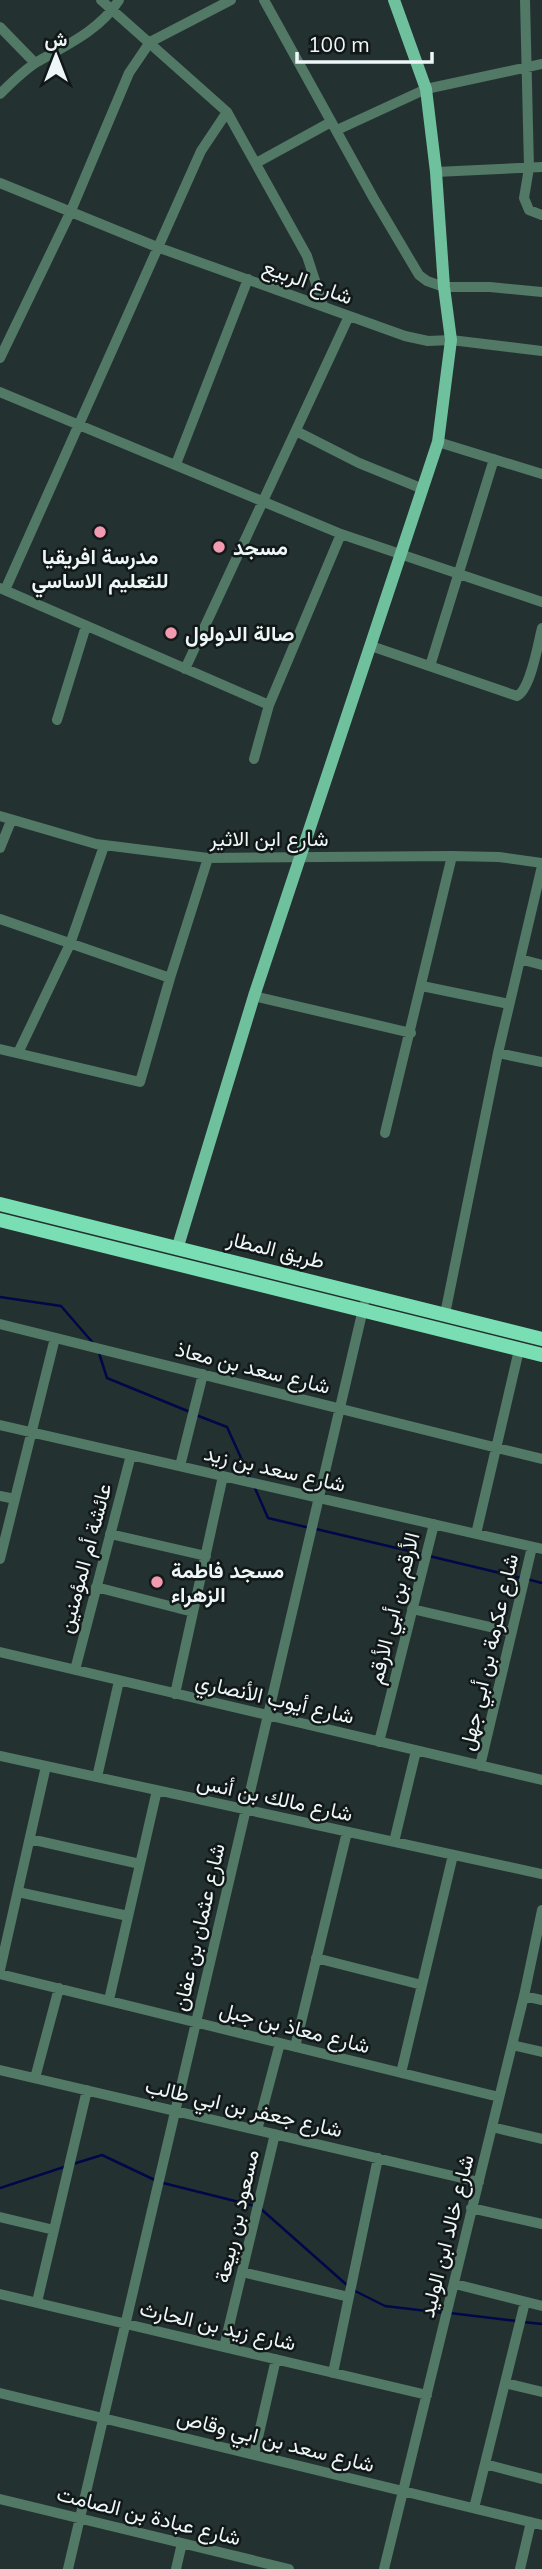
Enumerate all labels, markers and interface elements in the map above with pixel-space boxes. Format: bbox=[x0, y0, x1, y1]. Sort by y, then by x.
north arrow bbox=[21, 21, 91, 91]
scale bar bbox=[297, 21, 432, 65]
text: ش bbox=[45, 27, 68, 51]
text: 100 m bbox=[308, 31, 370, 57]
street label: شارع الربيع bbox=[259, 253, 357, 311]
marker: مدرسة افريقيا للتعليم الاساسي bbox=[92, 524, 108, 540]
place label: مسجد bbox=[233, 534, 288, 560]
marker: مسجد bbox=[211, 539, 227, 555]
place label: مدرسة افريقيا للتعليم الاساسي bbox=[31, 543, 169, 598]
place label: صالة الدولول bbox=[185, 620, 294, 647]
marker: صالة الدولول bbox=[163, 625, 179, 641]
street label: شارع ابن الاثير bbox=[208, 825, 329, 853]
street label: طريق المطار bbox=[223, 1224, 328, 1275]
street label: شارع سعد بن معاذ bbox=[172, 1335, 333, 1401]
street label: شارع سعد بن زيد bbox=[201, 1439, 348, 1499]
street label: عائشة أم المؤمنين bbox=[52, 1480, 118, 1636]
street label: الأرقم بن أبي الأرقم bbox=[362, 1529, 429, 1688]
street label: شارع عكرمة بن أبي جهل bbox=[453, 1551, 528, 1754]
place label: مسجد فاطمة الزهراء bbox=[171, 1557, 284, 1608]
marker: مسجد فاطمة الزهراء bbox=[149, 1574, 165, 1590]
street label: شارع أيوب الأنصاري bbox=[192, 1667, 357, 1734]
street label: شارع مالك بن أنس bbox=[194, 1768, 355, 1828]
street label: شارع عثمان بن عفان bbox=[166, 1841, 232, 2014]
street label: شارع معاذ بن جبل bbox=[217, 1996, 373, 2060]
street label: شارع جعفر بن ابي طالب bbox=[142, 2072, 345, 2147]
street label: مسعود بن ربيعة bbox=[208, 2147, 265, 2285]
street label: شارع خالد ابن الوليد bbox=[413, 2152, 481, 2321]
street label: شارع زيد بن الحارث bbox=[137, 2294, 299, 2358]
street label: شارع سعد بن ابي وقاص bbox=[173, 2403, 377, 2482]
street label: شارع عبادة بن الصامت bbox=[54, 2480, 244, 2552]

